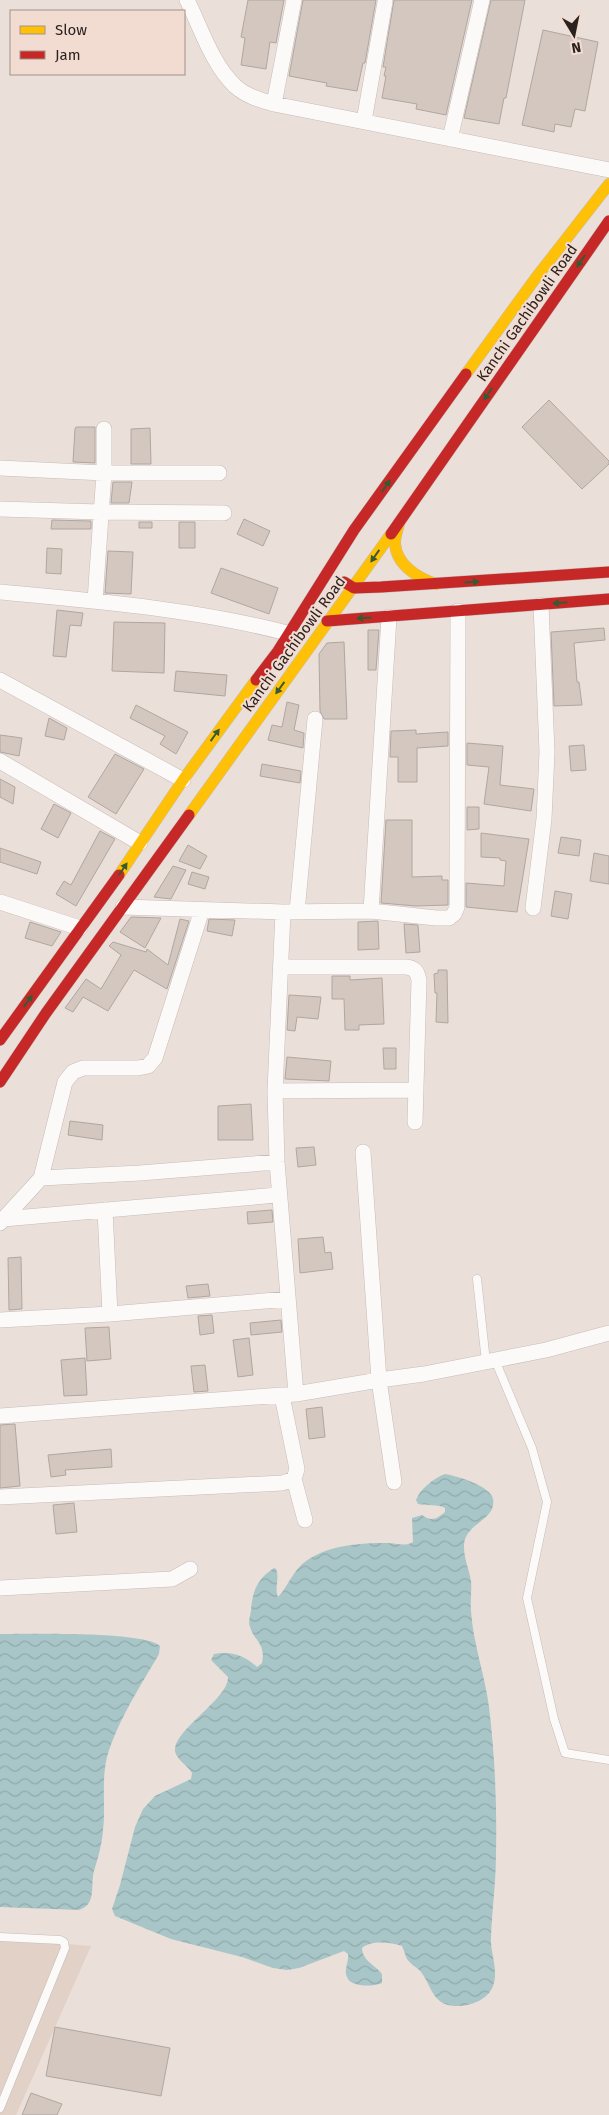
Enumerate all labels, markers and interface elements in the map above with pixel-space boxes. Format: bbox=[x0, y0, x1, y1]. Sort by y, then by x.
legend bbox=[10, 10, 185, 75]
north arrow bbox=[549, 10, 599, 60]
text: Slow bbox=[55, 21, 87, 39]
text: N bbox=[570, 38, 582, 56]
text: Jam bbox=[55, 46, 81, 64]
street label: Kanchi Gachibowli Road bbox=[473, 241, 581, 385]
one-way arrow bbox=[576, 254, 586, 268]
one-way arrow bbox=[483, 388, 493, 401]
one-way arrow bbox=[381, 479, 391, 492]
one-way arrow bbox=[370, 550, 380, 563]
street label: Kanchi Gachibowli Road bbox=[239, 573, 349, 715]
one-way arrow bbox=[464, 578, 480, 586]
one-way arrow bbox=[552, 599, 568, 607]
one-way arrow bbox=[355, 615, 371, 623]
one-way arrow bbox=[275, 681, 286, 694]
one-way arrow bbox=[210, 729, 221, 742]
one-way arrow bbox=[119, 862, 128, 876]
one-way arrow bbox=[23, 994, 33, 1007]

